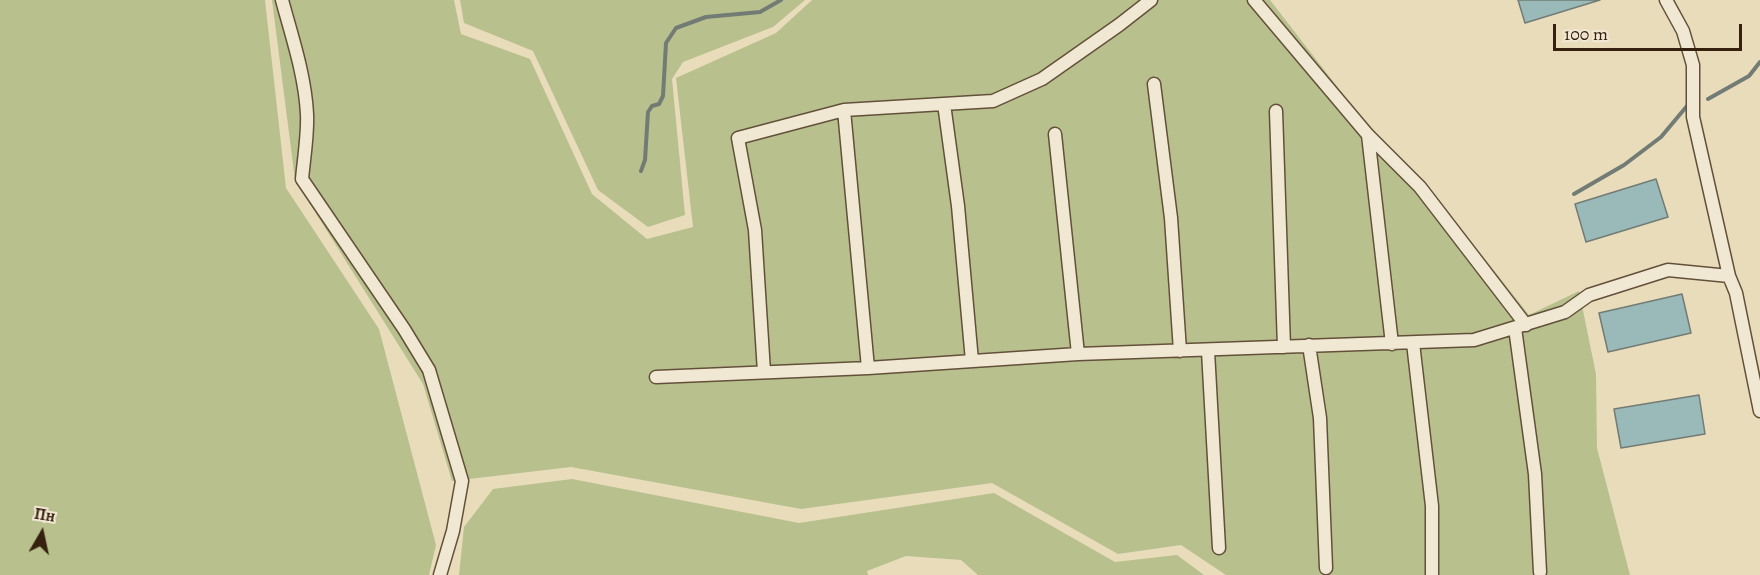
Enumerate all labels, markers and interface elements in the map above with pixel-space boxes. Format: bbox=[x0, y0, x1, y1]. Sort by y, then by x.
scale bar bbox=[1556, 12, 1745, 50]
text: 100 m bbox=[1564, 22, 1608, 46]
north arrow bbox=[12, 503, 72, 563]
text: Пн bbox=[33, 503, 57, 528]

